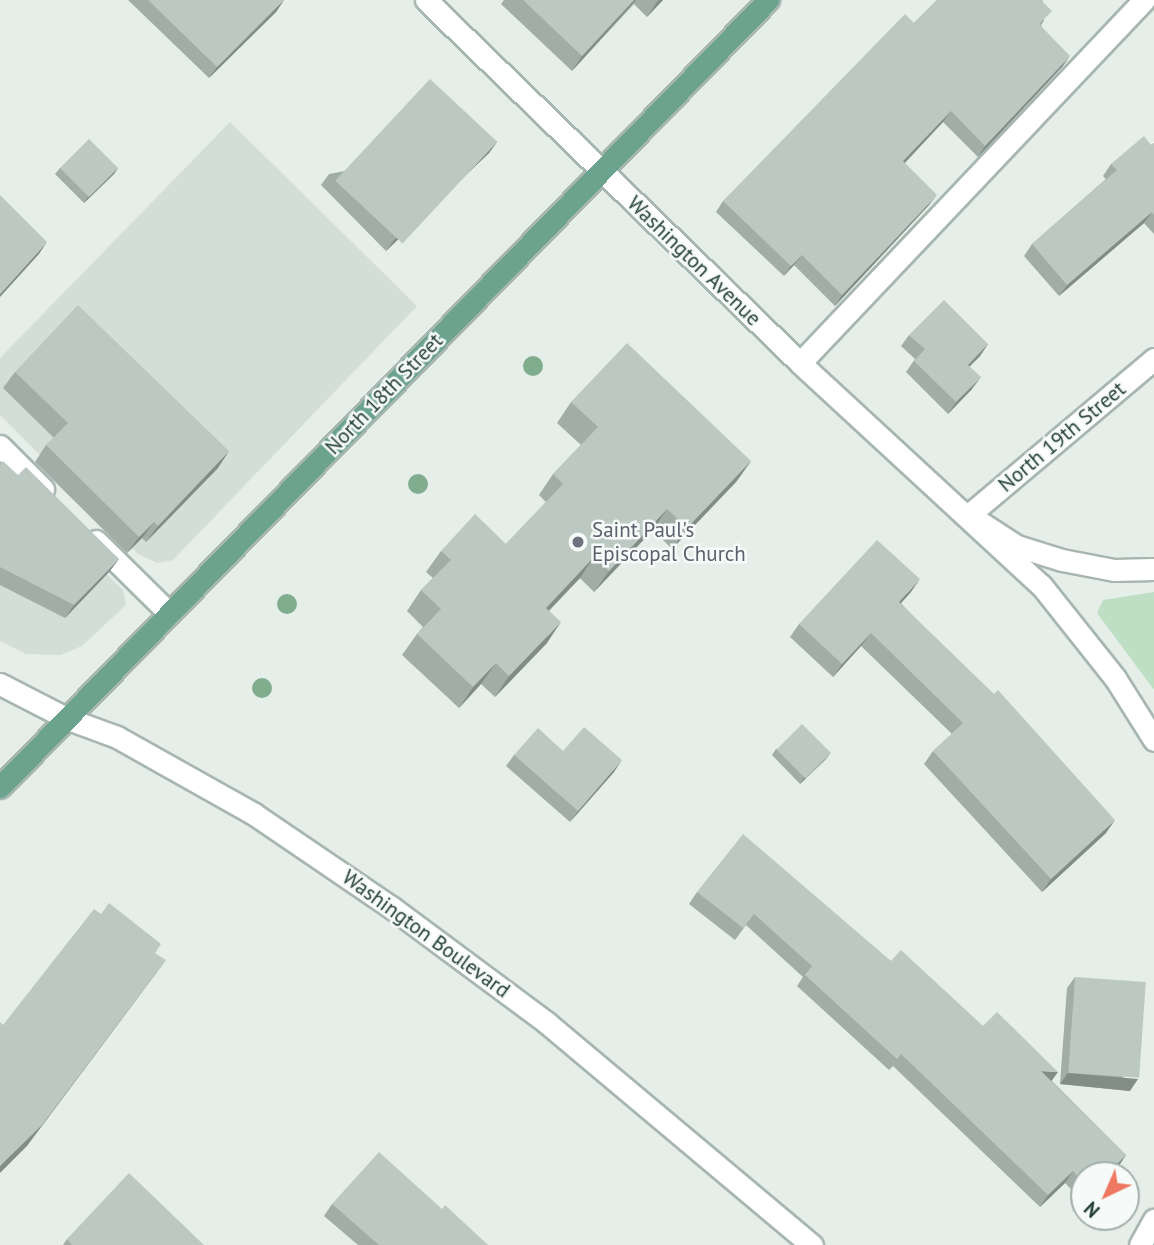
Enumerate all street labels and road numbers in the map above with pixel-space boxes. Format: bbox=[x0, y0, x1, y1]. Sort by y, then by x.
street label: Washington Avenue bbox=[622, 191, 766, 331]
street label: North 18th Street bbox=[320, 328, 448, 460]
street label: North 19th Street bbox=[993, 377, 1131, 497]
street label: Washington Boulevard bbox=[337, 865, 515, 1003]

